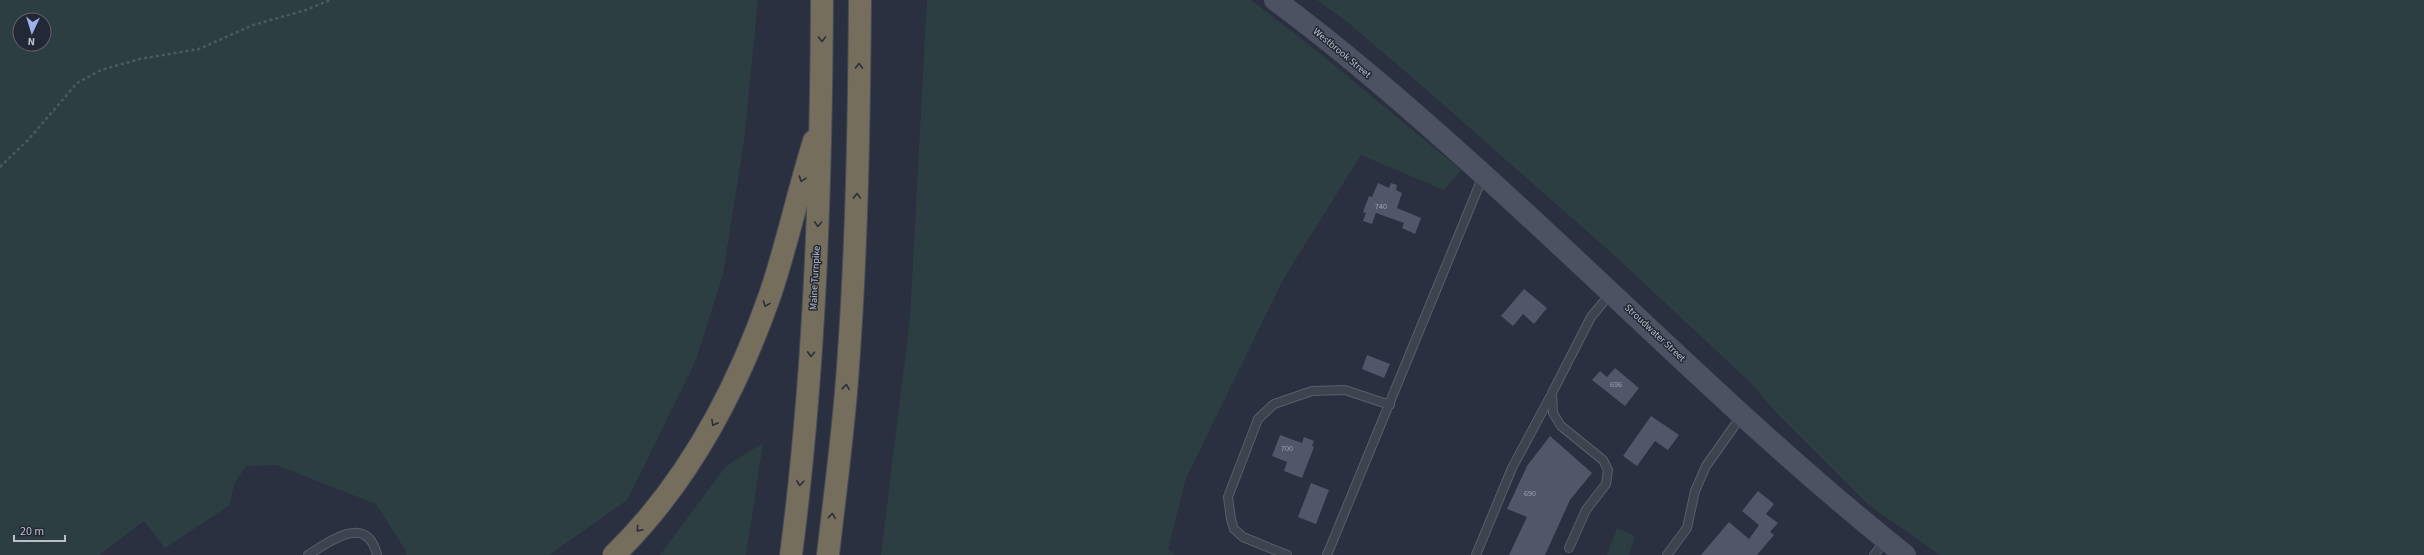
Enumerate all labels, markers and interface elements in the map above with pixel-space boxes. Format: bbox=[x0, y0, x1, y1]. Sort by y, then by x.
north arrow bbox=[12, 12, 52, 52]
street label: Westbrook Street bbox=[1310, 25, 1375, 82]
text: N bbox=[27, 34, 36, 49]
one-way arrow bbox=[818, 36, 826, 42]
one-way arrow bbox=[855, 63, 863, 69]
one-way arrow bbox=[798, 176, 807, 183]
one-way arrow bbox=[853, 193, 861, 199]
house number: 740 bbox=[1375, 201, 1387, 212]
one-way arrow bbox=[814, 221, 822, 227]
street label: Maine Turnpike bbox=[806, 246, 824, 310]
one-way arrow bbox=[763, 301, 771, 308]
street label: Stroudwater Street bbox=[1621, 301, 1689, 365]
one-way arrow bbox=[807, 351, 815, 357]
house number: 696 bbox=[1610, 379, 1622, 390]
one-way arrow bbox=[841, 384, 850, 390]
one-way arrow bbox=[711, 419, 718, 426]
house number: 700 bbox=[1281, 443, 1293, 454]
one-way arrow bbox=[796, 480, 805, 486]
house number: 690 bbox=[1524, 488, 1536, 499]
one-way arrow bbox=[828, 513, 837, 519]
scale bar bbox=[14, 517, 65, 543]
text: 20 m bbox=[20, 523, 44, 540]
one-way arrow bbox=[637, 524, 644, 532]

